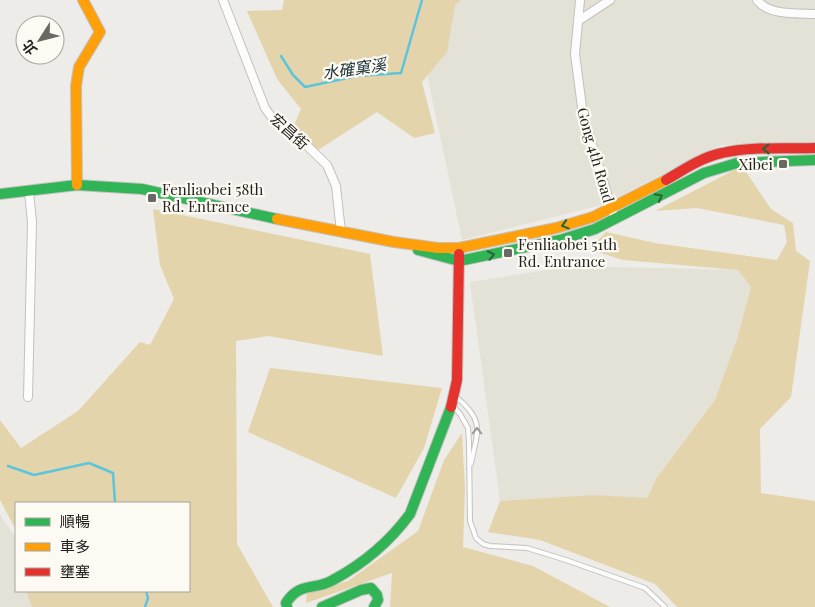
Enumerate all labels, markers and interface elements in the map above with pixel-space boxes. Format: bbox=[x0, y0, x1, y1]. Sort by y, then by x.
north arrow bbox=[15, 15, 65, 65]
text: 北 bbox=[17, 37, 41, 59]
water label: 水確窠溪 bbox=[321, 53, 389, 83]
street label: Gong 4th Road bbox=[573, 105, 619, 205]
street label: 宏昌街 bbox=[267, 109, 313, 153]
one-way arrow bbox=[762, 144, 770, 154]
place label: Xibei bbox=[739, 154, 774, 174]
marker: Xibei bbox=[777, 158, 789, 170]
place label: Fenliaobei 58th Rd. Entrance bbox=[162, 179, 264, 216]
marker: Fenliaobei 58th Rd. Entrance bbox=[146, 192, 158, 204]
one-way arrow bbox=[654, 193, 663, 203]
one-way arrow bbox=[562, 220, 570, 230]
place label: Fenliaobei 51th Rd. Entrance bbox=[518, 234, 617, 271]
marker: Fenliaobei 51th Rd. Entrance bbox=[502, 247, 514, 259]
one-way arrow bbox=[487, 250, 496, 260]
one-way arrow bbox=[472, 427, 482, 435]
legend bbox=[15, 502, 190, 592]
text: 順暢 bbox=[60, 511, 90, 531]
text: 車多 bbox=[60, 536, 90, 556]
text: 壅塞 bbox=[60, 561, 90, 581]

